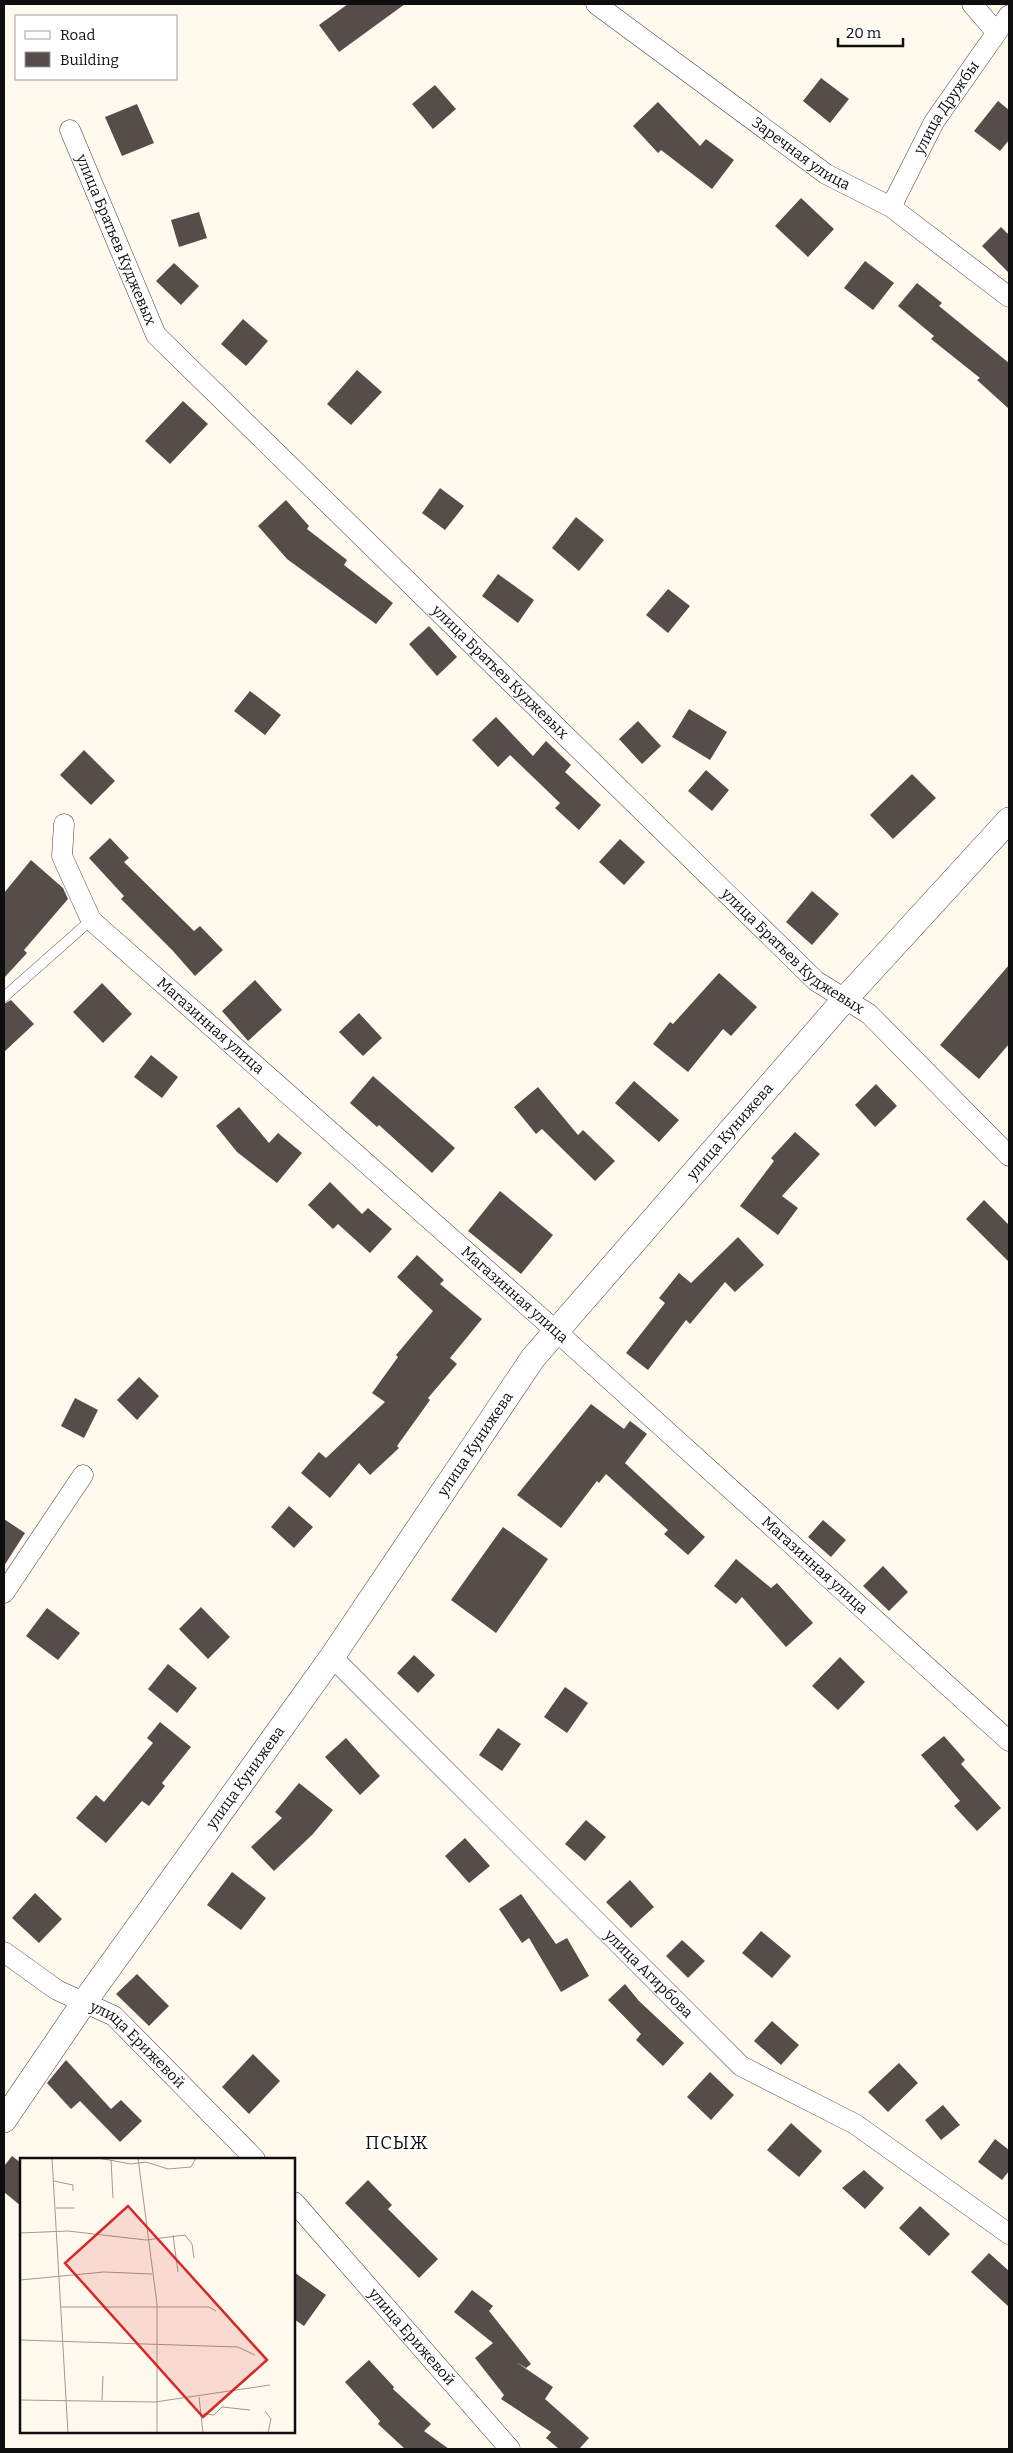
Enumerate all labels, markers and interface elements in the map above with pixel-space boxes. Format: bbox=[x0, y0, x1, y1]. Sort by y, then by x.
legend bbox=[15, 15, 178, 80]
scale bar bbox=[838, 15, 903, 47]
text: 20 m bbox=[846, 24, 882, 42]
text: Road bbox=[60, 26, 95, 44]
text: Building bbox=[60, 51, 119, 69]
street label: улица Дружбы bbox=[910, 57, 983, 158]
street label: Заречная улица bbox=[748, 113, 853, 194]
street label: улица Братьев Куджевых bbox=[72, 151, 160, 329]
street label: улица Братьев Куджевых bbox=[428, 601, 573, 743]
street label: улица Братьев Куджевых bbox=[717, 884, 868, 1018]
street label: Магазинная улица bbox=[153, 974, 268, 1078]
street label: улица Кунижева bbox=[682, 1079, 777, 1184]
street label: Магазинная улица bbox=[458, 1243, 572, 1347]
street label: улица Кунижева bbox=[433, 1388, 517, 1501]
street label: Магазинная улица bbox=[758, 1513, 872, 1618]
street label: улица Кунижева bbox=[202, 1723, 288, 1833]
street label: улица Агирбова bbox=[600, 1925, 697, 2022]
street label: улица Ерижевой bbox=[86, 1997, 189, 2092]
district label: ПСЫЖ bbox=[365, 2132, 429, 2154]
inset map bbox=[20, 2158, 295, 2433]
street label: улица Ерижевой bbox=[364, 2284, 459, 2389]

